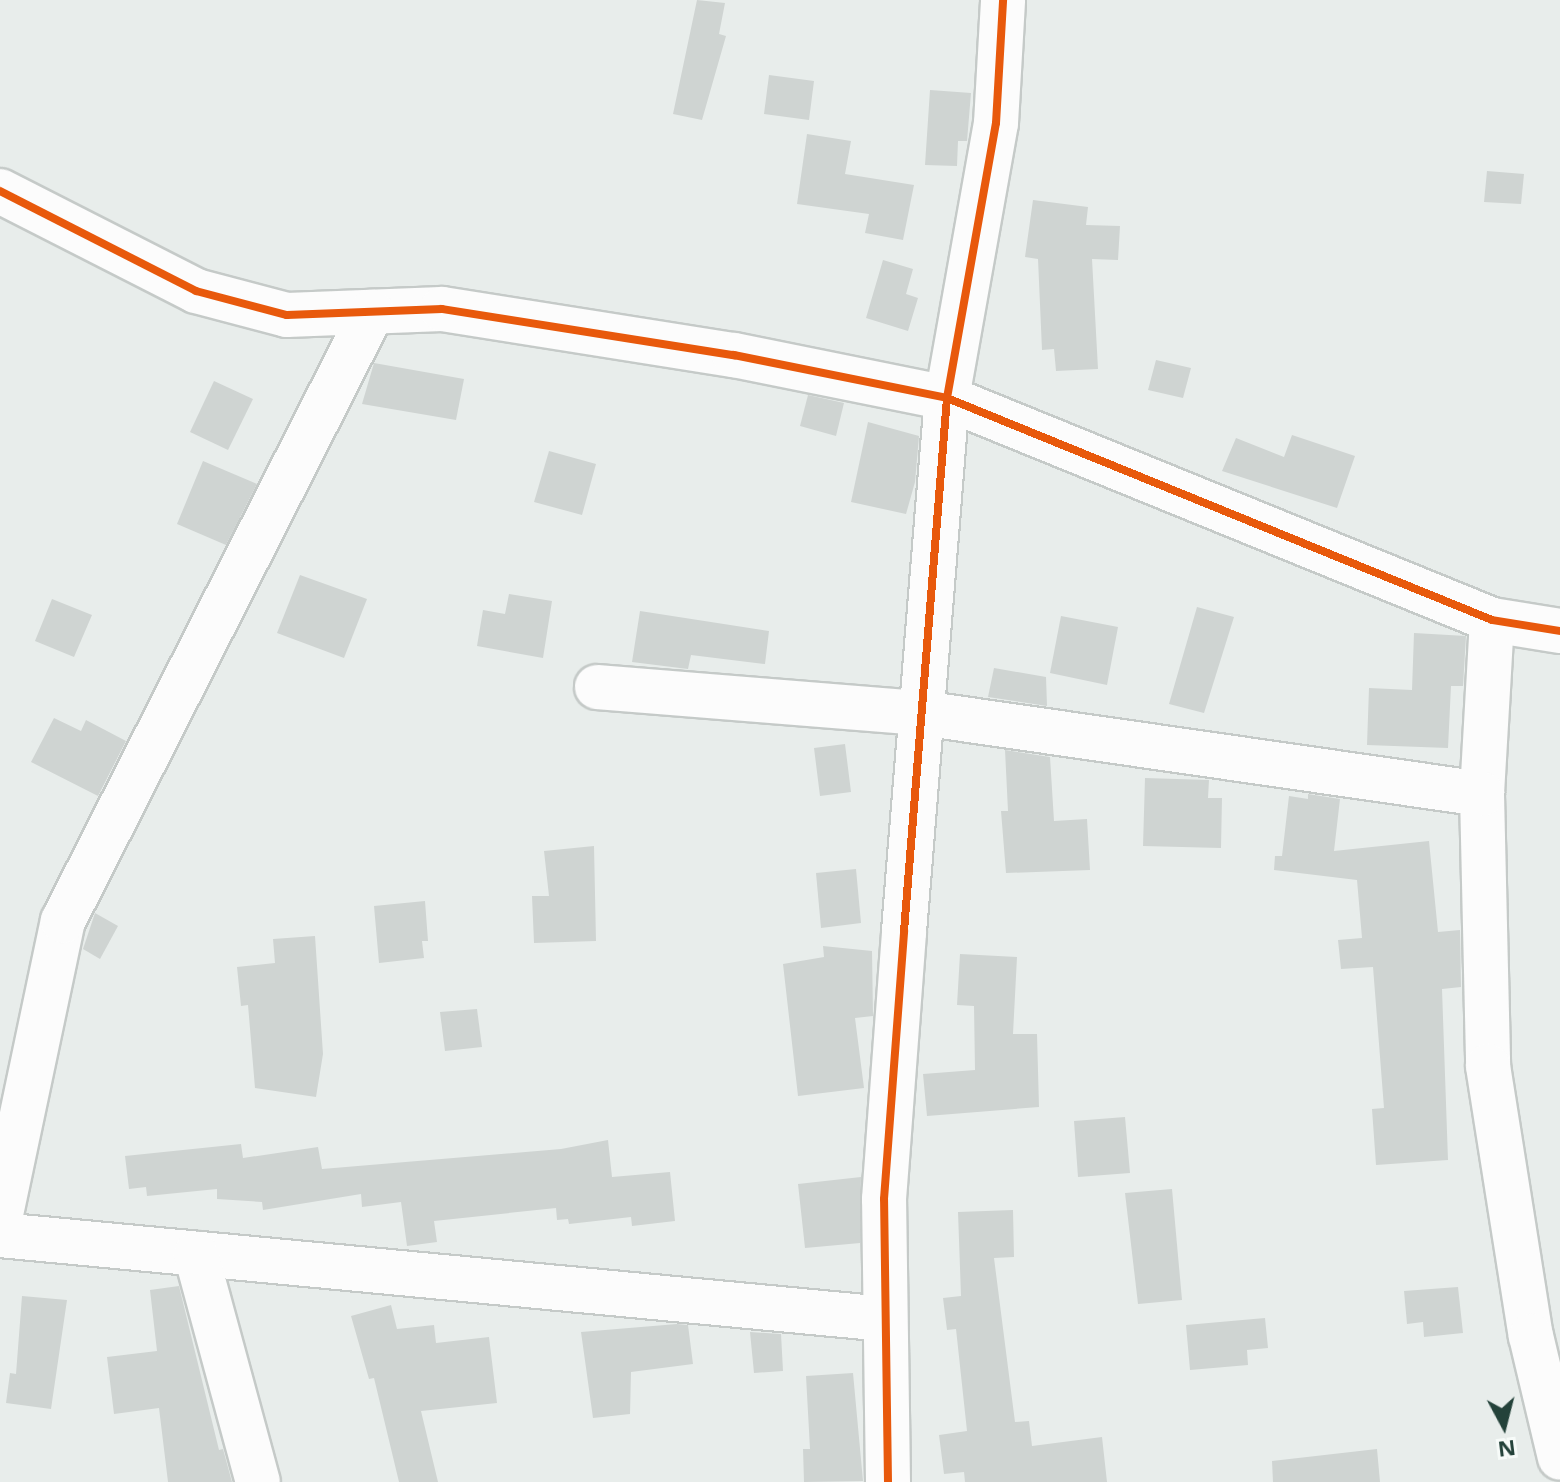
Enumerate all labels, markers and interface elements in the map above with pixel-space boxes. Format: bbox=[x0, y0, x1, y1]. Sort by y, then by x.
north arrow bbox=[1464, 1386, 1544, 1466]
text: N bbox=[1496, 1434, 1518, 1466]

